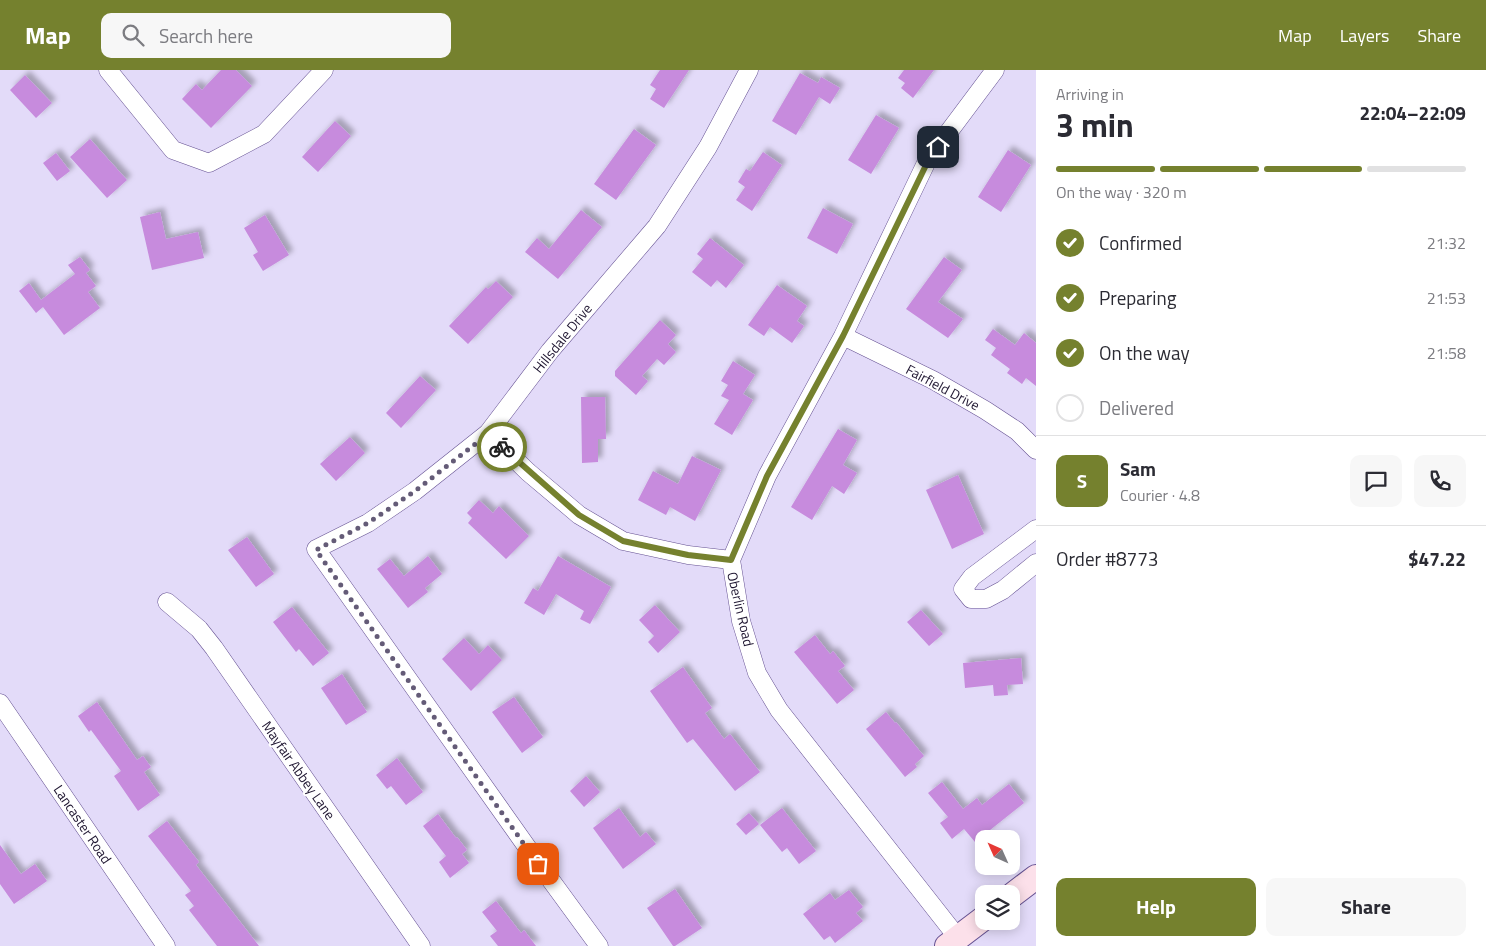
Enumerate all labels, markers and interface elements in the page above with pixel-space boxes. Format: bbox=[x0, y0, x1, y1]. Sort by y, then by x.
search box bbox=[101, 13, 451, 58]
text: Map bbox=[25, 17, 71, 53]
icon: search bbox=[119, 21, 147, 49]
text: Search here bbox=[159, 21, 253, 50]
text: Map bbox=[1278, 22, 1312, 49]
text: Layers bbox=[1340, 22, 1389, 49]
text: Share bbox=[1417, 22, 1461, 49]
text: Arriving in bbox=[1056, 82, 1124, 106]
text: 22:04–22:09 bbox=[1359, 98, 1466, 127]
text: 3 min bbox=[1056, 101, 1134, 149]
pin bbox=[917, 126, 959, 168]
icon: home bbox=[924, 133, 952, 161]
text: On the way · 320 m bbox=[1056, 180, 1187, 204]
text: Confirmed bbox=[1099, 228, 1182, 257]
icon: check bbox=[1056, 229, 1084, 257]
text: 21:32 bbox=[1427, 231, 1466, 255]
text: Preparing bbox=[1099, 283, 1176, 312]
icon: check bbox=[1056, 284, 1084, 312]
text: 21:53 bbox=[1427, 286, 1466, 310]
street label: Hillsdale Drive bbox=[527, 299, 597, 377]
text: On the way bbox=[1099, 338, 1190, 367]
icon: check bbox=[1056, 339, 1084, 367]
text: 21:58 bbox=[1427, 341, 1466, 365]
street label: Fairfield Drive bbox=[902, 359, 984, 415]
text: Delivered bbox=[1099, 393, 1174, 422]
courier bbox=[477, 422, 527, 472]
icon: bike bbox=[488, 433, 516, 461]
text: Sam bbox=[1120, 454, 1156, 483]
button: chat bbox=[1350, 455, 1402, 507]
button: phone bbox=[1414, 455, 1466, 507]
text: S bbox=[1077, 466, 1087, 495]
text: Courier · 4.8 bbox=[1120, 483, 1200, 507]
text: Order #8773 bbox=[1056, 544, 1158, 573]
text: $47.22 bbox=[1408, 544, 1466, 573]
street label: Oberlin Road bbox=[722, 570, 760, 648]
street label: Mayfair Abbey Lane bbox=[257, 716, 341, 824]
street label: Lancaster Road bbox=[49, 780, 117, 868]
north arrow bbox=[975, 830, 1020, 875]
map controls bbox=[975, 830, 1020, 930]
pin bbox=[517, 843, 559, 885]
icon: bag bbox=[524, 850, 552, 878]
button: Help bbox=[1056, 878, 1256, 936]
button: Share bbox=[1266, 878, 1466, 936]
button: layers bbox=[975, 885, 1020, 930]

